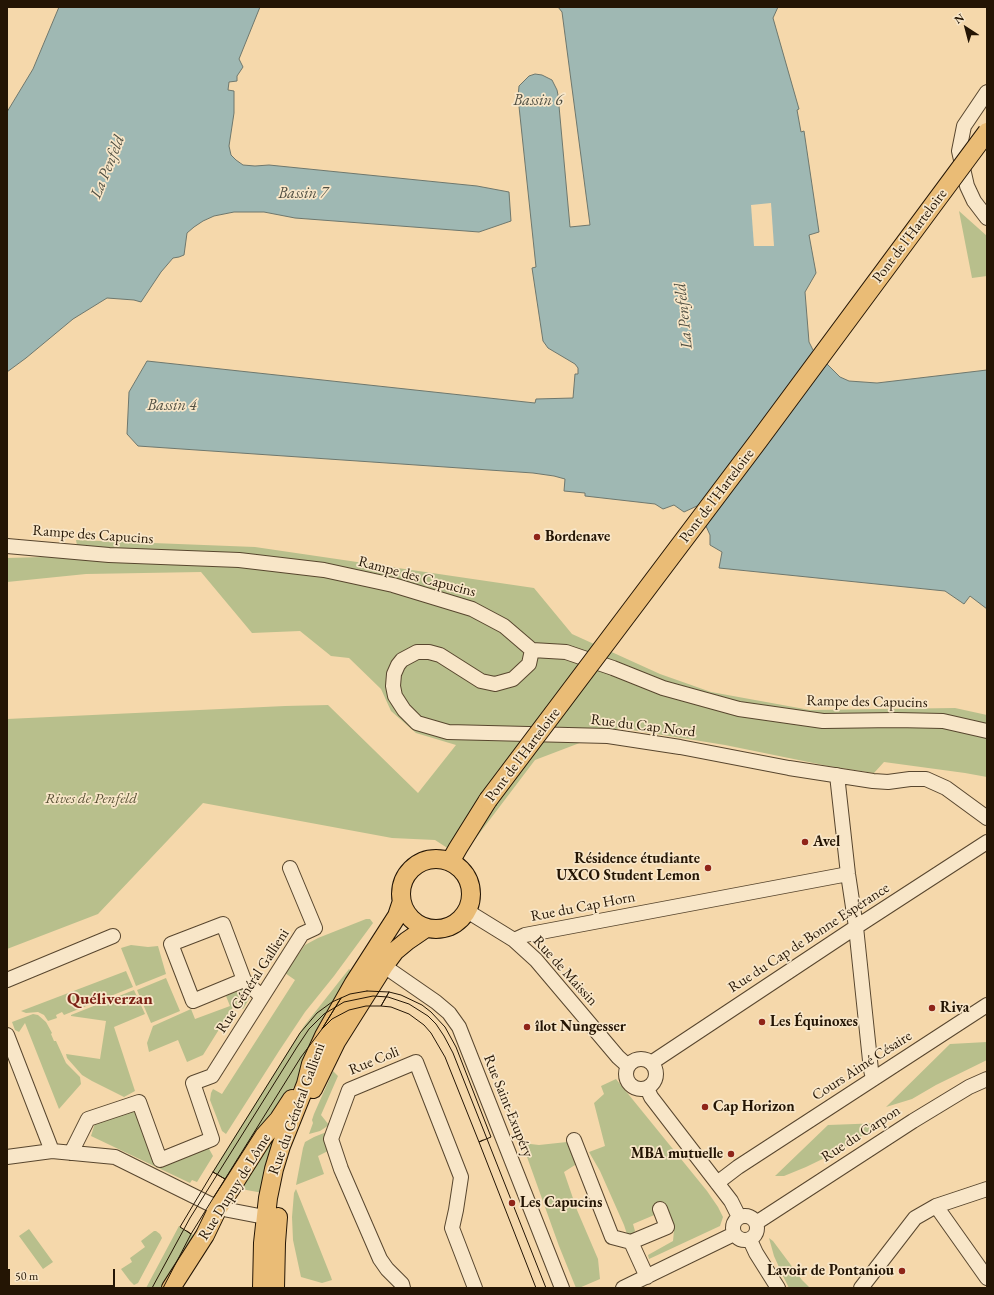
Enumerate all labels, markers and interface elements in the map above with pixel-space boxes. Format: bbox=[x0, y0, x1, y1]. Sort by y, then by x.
north arrow bbox=[946, 8, 986, 48]
text: N bbox=[951, 10, 967, 27]
water label: Bassin 6 bbox=[513, 91, 563, 111]
water label: La Penfeld bbox=[87, 133, 129, 201]
water label: Bassin 7 bbox=[278, 184, 328, 204]
street label: Pont de l'Harteloire bbox=[869, 186, 951, 286]
water label: La Penfeld bbox=[671, 282, 697, 350]
water label: Bassin 4 bbox=[147, 396, 197, 416]
street label: Pont de l'Harteloire bbox=[676, 446, 758, 546]
street label: Rampe des Capucins bbox=[32, 522, 154, 548]
place label: Bordenave bbox=[545, 528, 610, 546]
marker: Bordenave bbox=[532, 532, 542, 542]
street label: Rampe des Capucins bbox=[356, 553, 478, 601]
street label: Rampe des Capucins bbox=[806, 692, 928, 712]
street label: Pont de l'Harteloire bbox=[482, 705, 564, 805]
street label: Rue du Cap Nord bbox=[590, 711, 696, 741]
park label: Rives de Penfeld bbox=[45, 790, 137, 808]
place label: Avel bbox=[813, 833, 840, 851]
marker: Avel bbox=[800, 837, 810, 847]
place label: Résidence étudiante UXCO Student Lemon bbox=[556, 850, 700, 885]
marker: Résidence étudiante UXCO Student Lemon bbox=[703, 863, 713, 873]
street label: Rue du Cap de Bonne Espérance bbox=[725, 879, 893, 997]
street label: Rue du Cap Horn bbox=[529, 888, 637, 926]
street label: Rue Général Gallieni bbox=[213, 925, 293, 1037]
street label: Rue de Maissin bbox=[529, 932, 601, 1010]
district label: Quéliverzan bbox=[67, 989, 153, 1009]
place label: Riva bbox=[940, 999, 969, 1017]
marker: Riva bbox=[927, 1003, 937, 1013]
place label: Les Équinoxes bbox=[770, 1013, 858, 1031]
marker: Les Équinoxes bbox=[757, 1017, 767, 1027]
place label: îlot Nungesser bbox=[535, 1018, 626, 1036]
marker: îlot Nungesser bbox=[522, 1022, 532, 1032]
street label: Cours Aimé Césaire bbox=[809, 1027, 915, 1105]
street label: Rue du Général Gallieni bbox=[265, 1040, 329, 1178]
street label: Rue Coli bbox=[346, 1043, 402, 1079]
street label: Rue Saint-Exupéry bbox=[479, 1052, 537, 1160]
place label: Cap Horizon bbox=[713, 1098, 795, 1116]
marker: Cap Horizon bbox=[700, 1102, 710, 1112]
street label: Rue du Carpon bbox=[818, 1102, 904, 1166]
street label: Rue Dupuy de Lôme bbox=[195, 1130, 275, 1244]
place label: MBA mutuelle bbox=[631, 1145, 723, 1163]
marker: MBA mutuelle bbox=[726, 1149, 736, 1159]
place label: Les Capucins bbox=[520, 1194, 602, 1212]
marker: Les Capucins bbox=[507, 1198, 517, 1208]
scale bar bbox=[10, 1261, 117, 1287]
place label: Lavoir de Pontaniou bbox=[767, 1262, 894, 1280]
marker: Lavoir de Pontaniou bbox=[897, 1266, 907, 1276]
text: 50 m bbox=[15, 1268, 38, 1284]

